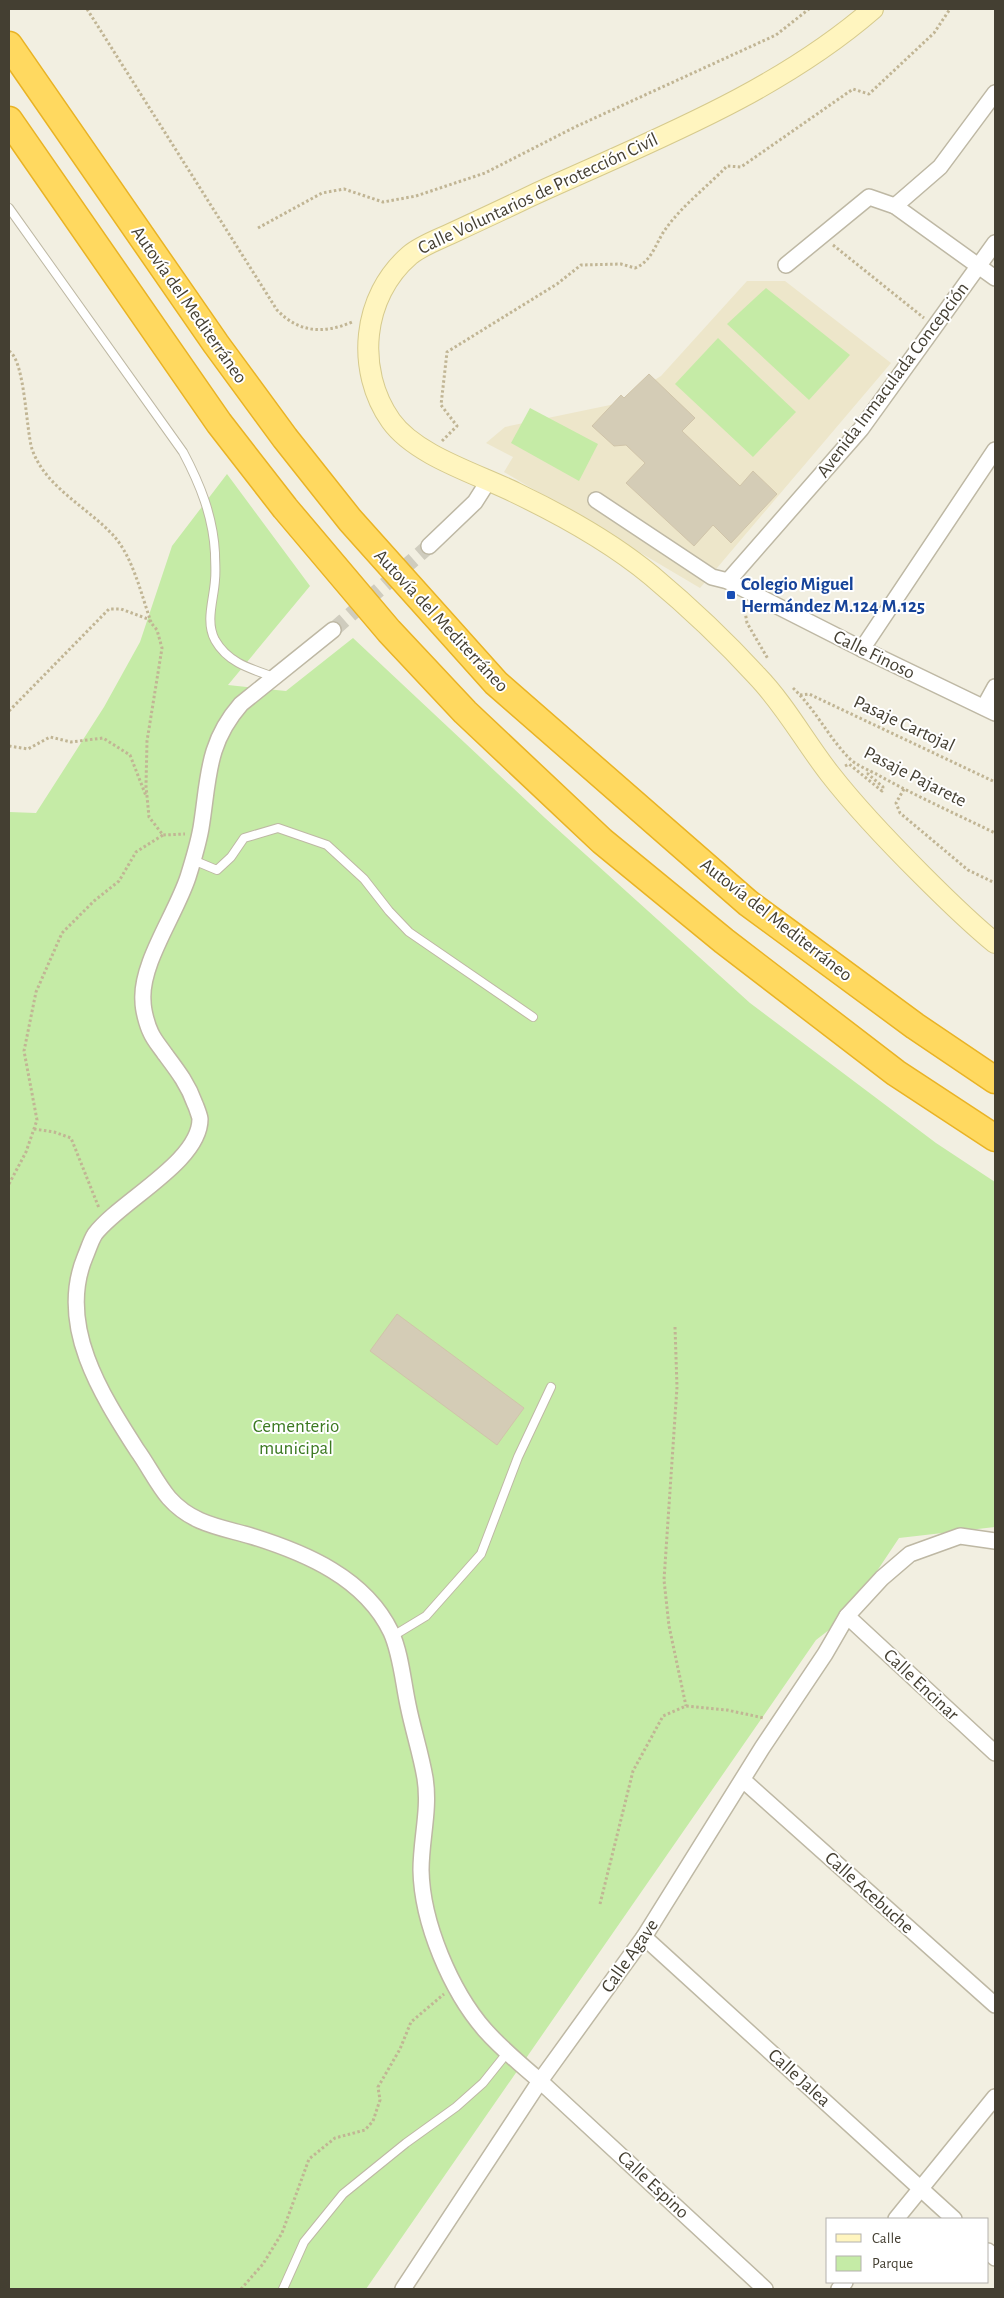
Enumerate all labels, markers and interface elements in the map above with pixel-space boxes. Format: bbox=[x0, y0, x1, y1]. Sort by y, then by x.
street label: Calle Voluntarios de Protección Civíl bbox=[415, 130, 661, 258]
street label: Autovía del Mediterráneo bbox=[128, 223, 250, 387]
street label: Avenida Inmaculada Concepción bbox=[813, 279, 973, 481]
street label: Autovía del Mediterráneo bbox=[370, 546, 512, 696]
place label: Colegio Miguel Hermández M.124 M.125 bbox=[741, 575, 925, 616]
marker: Colegio Miguel Hermández M.124 M.125 bbox=[725, 589, 737, 601]
street label: Calle Finoso bbox=[830, 627, 918, 683]
street label: Pasaje Cartojal bbox=[851, 692, 957, 756]
street label: Pasaje Pajarete bbox=[861, 743, 969, 811]
street label: Autovía del Mediterráneo bbox=[696, 855, 856, 985]
park label: Cementerio municipal bbox=[253, 1417, 339, 1458]
street label: Calle Encinar bbox=[880, 1646, 962, 1724]
street label: Calle Acebuche bbox=[821, 1848, 917, 1938]
street label: Calle Agave bbox=[598, 1916, 662, 1996]
street label: Calle Jalea bbox=[764, 2045, 834, 2111]
street label: Calle Espino bbox=[614, 2148, 692, 2222]
legend bbox=[826, 2218, 989, 2283]
text: Calle bbox=[872, 2231, 901, 2246]
text: Parque bbox=[872, 2256, 913, 2271]

